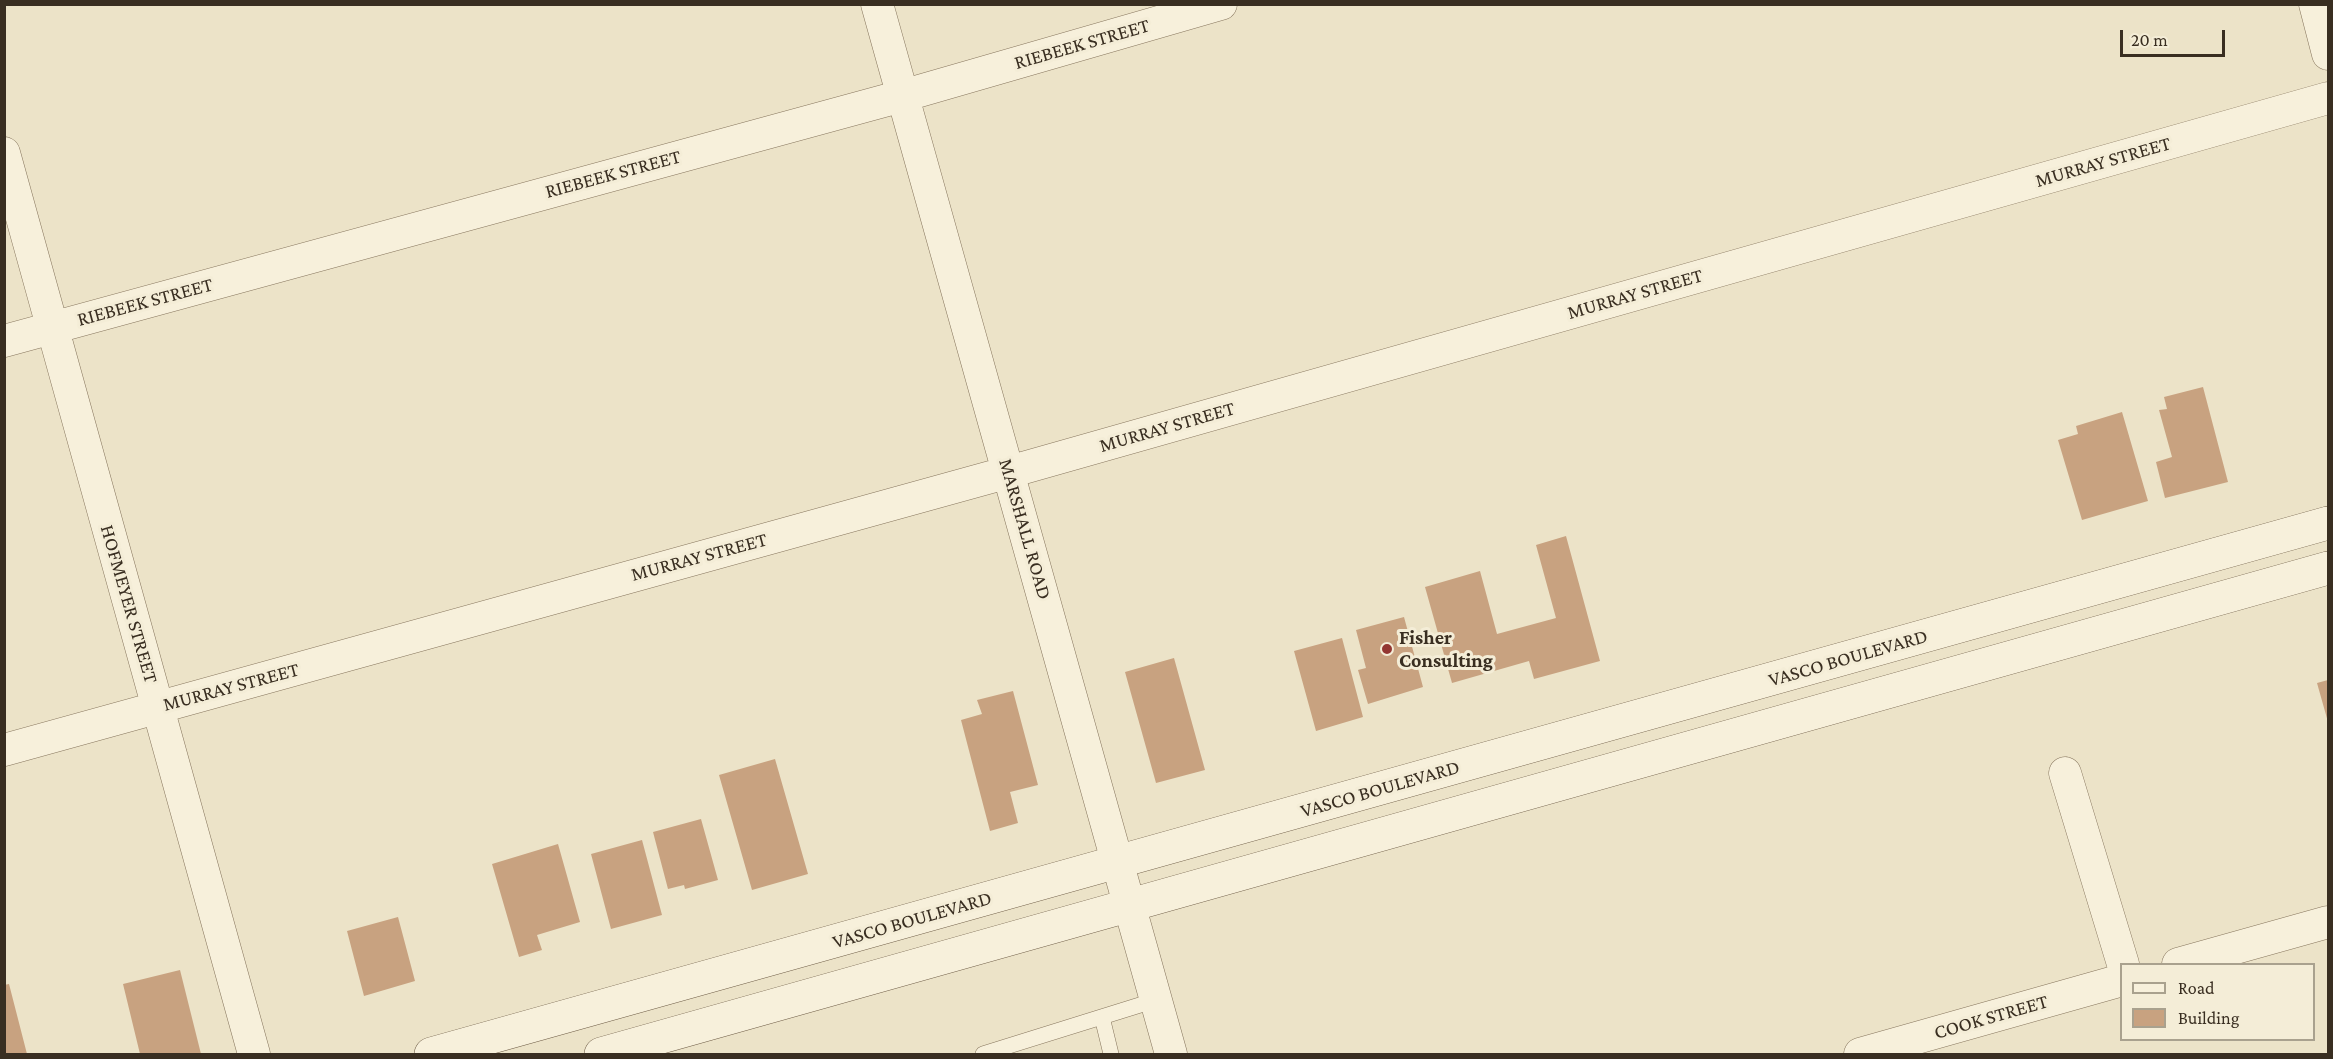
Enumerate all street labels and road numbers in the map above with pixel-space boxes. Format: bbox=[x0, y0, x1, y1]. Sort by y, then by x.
street label: RIEBEEK STREET bbox=[1012, 13, 1152, 75]
street label: MURRAY STREET bbox=[2032, 131, 2174, 193]
street label: RIEBEEK STREET bbox=[542, 144, 684, 204]
street label: MURRAY STREET bbox=[1564, 263, 1706, 325]
street label: RIEBEEK STREET bbox=[74, 272, 216, 332]
street label: MURRAY STREET bbox=[1096, 396, 1238, 458]
street label: MARSHALL ROAD bbox=[993, 456, 1057, 602]
street label: HOFMEYER STREET bbox=[95, 522, 163, 686]
street label: MURRAY STREET bbox=[628, 527, 770, 587]
street label: VASCO BOULEVARD bbox=[1766, 624, 1930, 692]
street label: MURRAY STREET bbox=[160, 657, 302, 717]
street label: VASCO BOULEVARD bbox=[1298, 755, 1462, 823]
street label: VASCO BOULEVARD bbox=[830, 886, 994, 954]
street label: COOK STREET bbox=[1931, 989, 2051, 1045]

